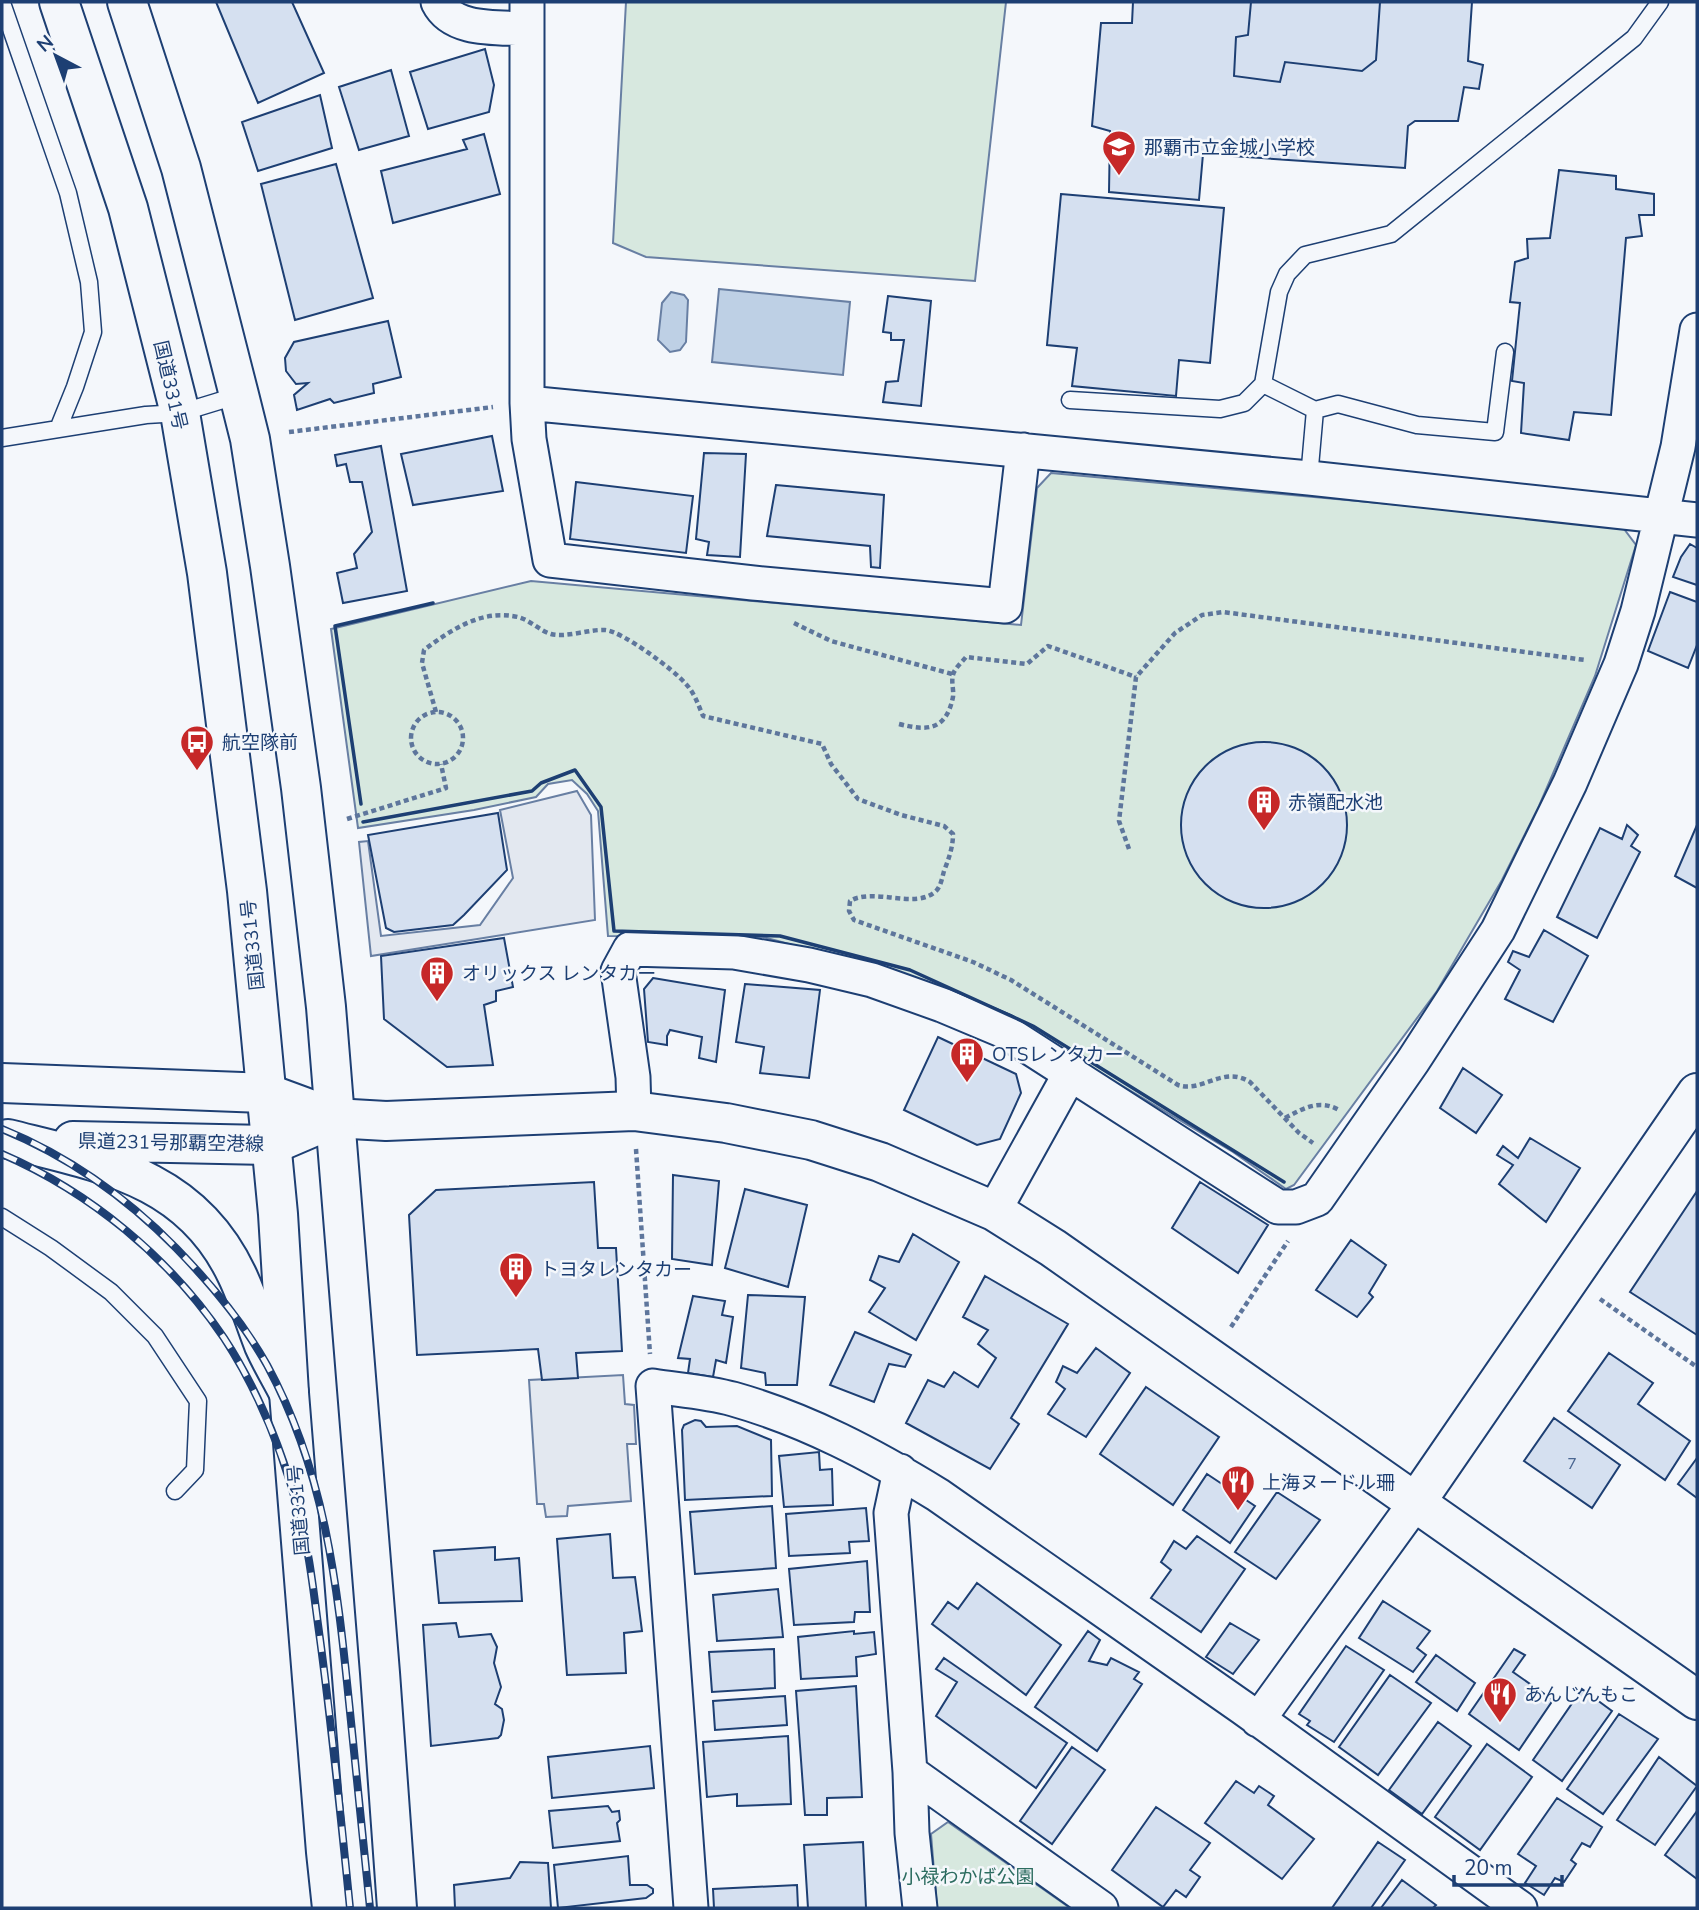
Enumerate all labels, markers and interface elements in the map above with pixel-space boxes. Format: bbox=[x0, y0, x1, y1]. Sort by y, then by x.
north arrow bbox=[21, 21, 91, 91]
text: N bbox=[32, 29, 59, 58]
school or university icon: 那覇市立金城小学校 bbox=[1100, 128, 1138, 177]
place label: 那覇市立金城小学校 bbox=[1144, 135, 1315, 161]
street label: 国道331号 bbox=[147, 338, 193, 433]
bus stop icon: 航空隊前 bbox=[178, 723, 216, 772]
place label: 航空隊前 bbox=[222, 730, 298, 756]
building icon: 赤嶺配水池 bbox=[1245, 783, 1283, 832]
place label: 赤嶺配水池 bbox=[1288, 790, 1383, 816]
street label: 国道331号 bbox=[235, 898, 271, 992]
building icon: オリックス レンタカー bbox=[418, 954, 456, 1003]
place label: オリックス レンタカー bbox=[462, 961, 656, 987]
building icon: OTSレンタカー bbox=[948, 1035, 986, 1084]
place label: OTSレンタカー bbox=[992, 1042, 1123, 1068]
street label: 県道231号那覇空港線 bbox=[78, 1128, 264, 1158]
building icon: トヨタレンタカー bbox=[497, 1250, 535, 1299]
place label: トヨタレンタカー bbox=[540, 1257, 692, 1283]
house number: 7 bbox=[1567, 1453, 1577, 1475]
street label: 国道331号 bbox=[282, 1463, 316, 1556]
restaurant icon: 上海ヌードル珊 bbox=[1219, 1463, 1257, 1512]
place label: 上海ヌードル珊 bbox=[1262, 1470, 1395, 1496]
restaurant icon: あんじんもこ bbox=[1481, 1675, 1519, 1724]
place label: あんじんもこ bbox=[1524, 1682, 1638, 1708]
scale bar bbox=[1454, 1843, 1562, 1887]
text: 20 m bbox=[1464, 1854, 1513, 1882]
park label: 小禄わかば公園 bbox=[901, 1864, 1035, 1890]

